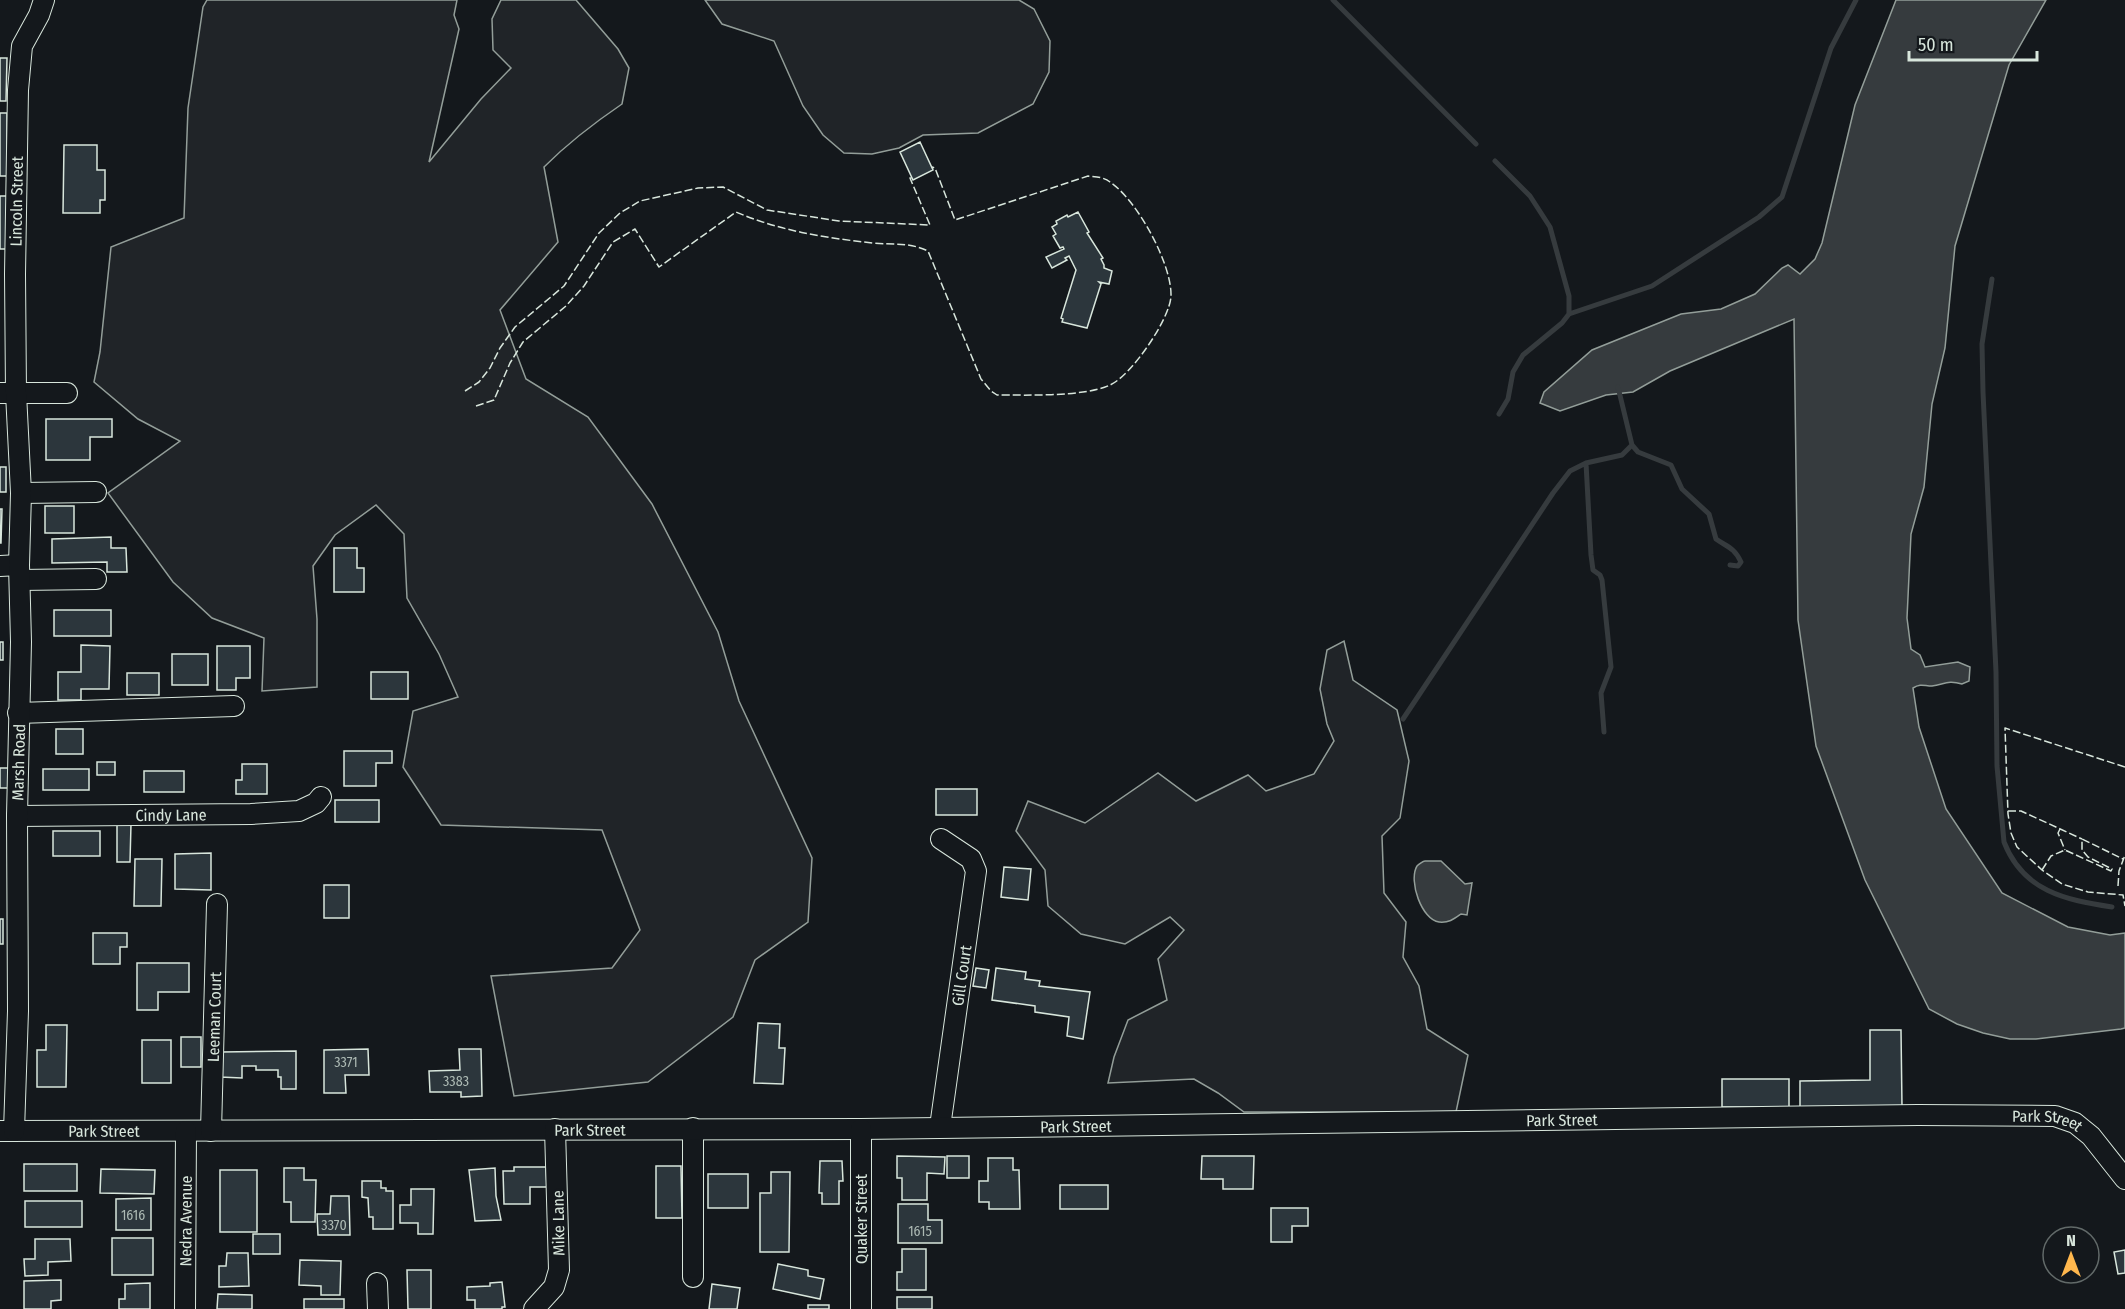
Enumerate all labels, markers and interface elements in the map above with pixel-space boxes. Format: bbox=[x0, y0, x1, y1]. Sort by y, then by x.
scale bar bbox=[1909, 24, 2036, 62]
text: 50 m bbox=[1918, 34, 1954, 56]
street label: Lincoln Street bbox=[6, 155, 27, 247]
street label: Marsh Road bbox=[8, 723, 29, 801]
street label: Cindy Lane bbox=[135, 805, 207, 825]
street label: Gill Court bbox=[948, 943, 976, 1007]
street label: Leeman Court bbox=[204, 971, 225, 1062]
house number: 3371 bbox=[334, 1054, 358, 1071]
house number: 3383 bbox=[443, 1073, 469, 1090]
street label: Park Street bbox=[2012, 1107, 2087, 1136]
street label: Park Street bbox=[1526, 1110, 1599, 1130]
street label: Park Street bbox=[1040, 1117, 1113, 1137]
street label: Park Street bbox=[554, 1121, 627, 1140]
street label: Park Street bbox=[68, 1122, 141, 1141]
street label: Quaker Street bbox=[852, 1173, 871, 1264]
street label: Nedra Avenue bbox=[176, 1175, 196, 1267]
street label: Mike Lane bbox=[548, 1190, 569, 1256]
house number: 1616 bbox=[121, 1207, 145, 1224]
house number: 3370 bbox=[321, 1217, 347, 1234]
house number: 1615 bbox=[908, 1223, 932, 1240]
north arrow bbox=[2041, 1225, 2101, 1285]
text: N bbox=[2066, 1231, 2076, 1250]

